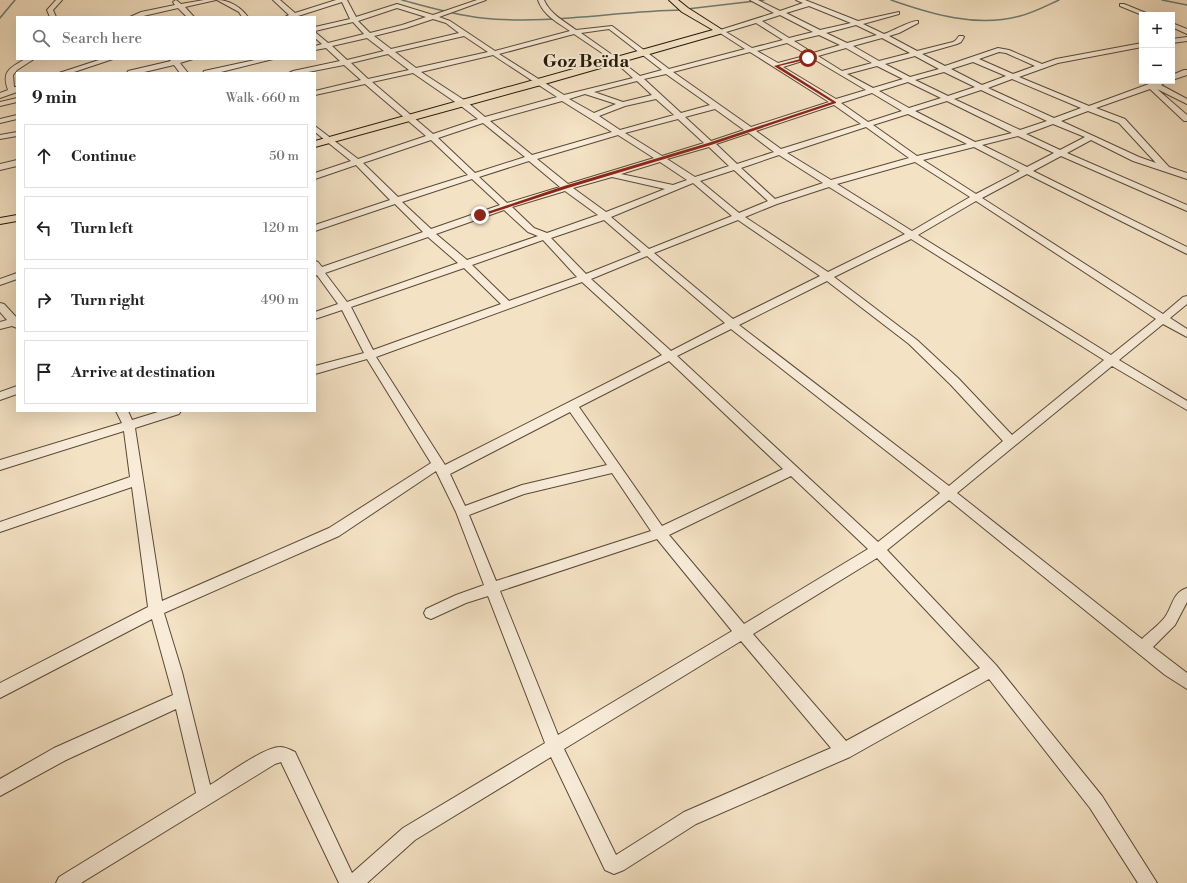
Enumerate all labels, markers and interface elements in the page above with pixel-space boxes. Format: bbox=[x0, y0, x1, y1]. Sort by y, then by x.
map controls bbox=[1139, 12, 1175, 84]
button: + bbox=[1139, 12, 1175, 48]
search box bbox=[16, 16, 316, 60]
icon: search bbox=[30, 27, 52, 49]
text: Search here bbox=[62, 29, 142, 48]
button: − bbox=[1139, 48, 1175, 84]
route start bbox=[799, 49, 817, 67]
district label: Goz Beïda bbox=[543, 50, 629, 73]
text: 9 min bbox=[32, 87, 77, 109]
text: Walk · 660 m bbox=[226, 90, 300, 106]
icon: ahead bbox=[33, 145, 55, 167]
text: Continue bbox=[71, 147, 136, 166]
text: 50 m bbox=[269, 148, 299, 164]
route end bbox=[471, 206, 489, 224]
icon: left bbox=[33, 217, 55, 239]
text: Turn left bbox=[71, 219, 133, 238]
text: 120 m bbox=[263, 220, 299, 236]
icon: right bbox=[33, 289, 55, 311]
text: Turn right bbox=[71, 291, 145, 310]
text: 490 m bbox=[261, 292, 299, 308]
icon: arrive bbox=[33, 361, 55, 383]
text: Arrive at destination bbox=[71, 363, 215, 382]

